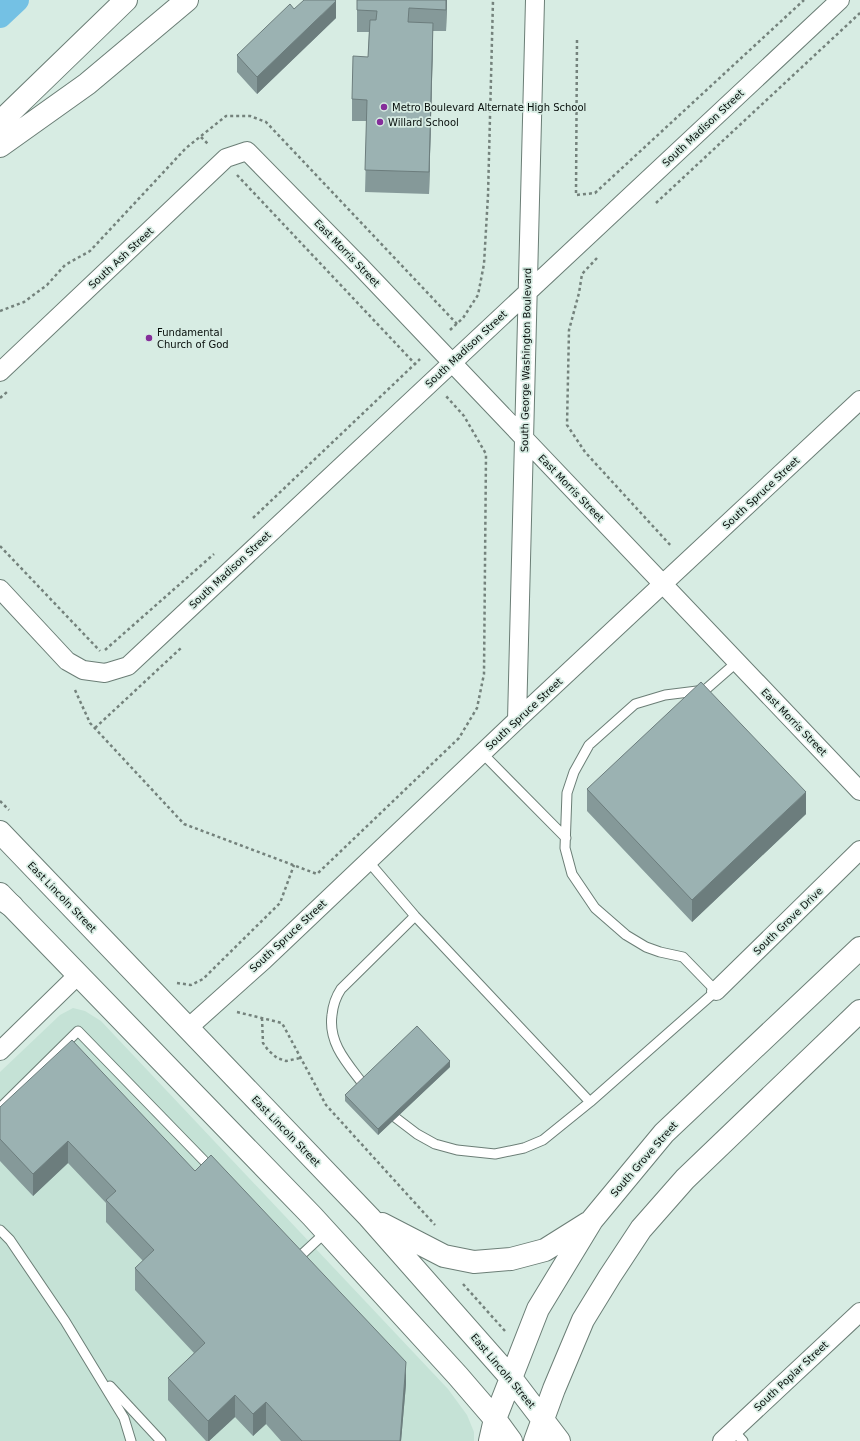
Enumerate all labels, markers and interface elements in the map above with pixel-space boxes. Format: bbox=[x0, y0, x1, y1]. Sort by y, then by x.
street label: South Madison Street bbox=[660, 87, 746, 169]
marker: Metro Boulevard Alternate High School bbox=[379, 102, 389, 112]
place label: Metro Boulevard Alternate High School bbox=[392, 102, 586, 113]
marker: Willard School bbox=[375, 117, 385, 127]
place label: Willard School bbox=[388, 117, 459, 128]
street label: East Morris Street bbox=[312, 217, 382, 289]
street label: South Ash Street bbox=[86, 225, 156, 291]
street label: South George Washington Boulevard bbox=[519, 268, 533, 452]
street label: South Madison Street bbox=[423, 308, 509, 390]
place label: Fundamental Church of God bbox=[157, 327, 229, 350]
marker: Fundamental Church of God bbox=[144, 333, 154, 343]
street label: East Morris Street bbox=[536, 452, 606, 524]
street label: South Spruce Street bbox=[720, 455, 802, 531]
street label: South Madison Street bbox=[187, 529, 273, 611]
street label: South Spruce Street bbox=[483, 676, 565, 752]
street label: East Morris Street bbox=[759, 686, 829, 758]
street label: East Lincoln Street bbox=[25, 859, 99, 935]
street label: South Grove Drive bbox=[751, 885, 825, 957]
street label: South Spruce Street bbox=[247, 898, 329, 974]
street label: East Lincoln Street bbox=[249, 1093, 323, 1169]
street label: South Grove Street bbox=[608, 1119, 680, 1199]
street label: East Lincoln Street bbox=[469, 1332, 537, 1410]
street label: South Poplar Street bbox=[752, 1339, 830, 1413]

